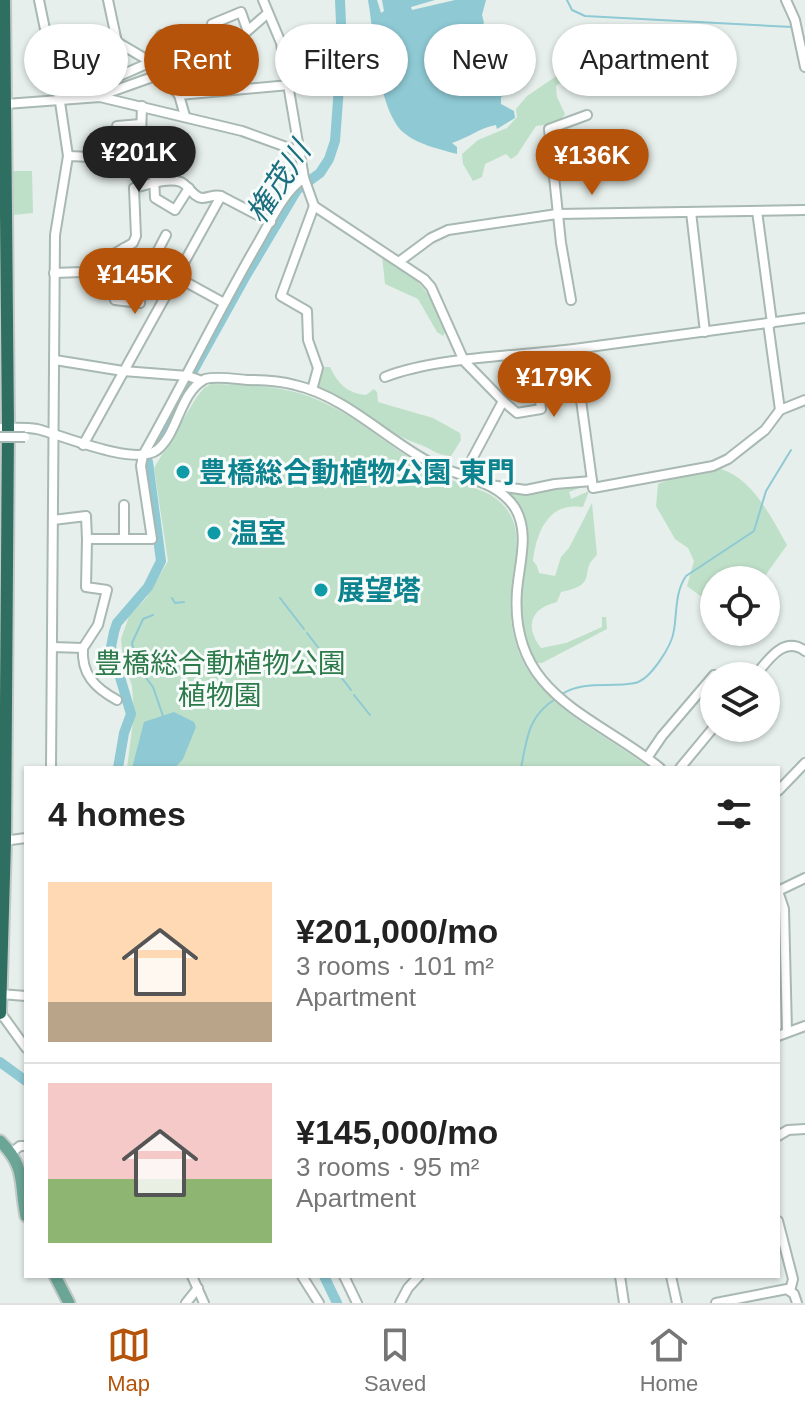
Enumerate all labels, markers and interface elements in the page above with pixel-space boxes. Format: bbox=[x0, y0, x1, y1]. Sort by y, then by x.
chip: Buy bbox=[24, 24, 128, 96]
chip: Rent bbox=[144, 24, 259, 96]
chip: Filters bbox=[275, 24, 408, 96]
chip: New bbox=[424, 24, 536, 96]
chip: Apartment bbox=[552, 24, 737, 96]
pin: ¥201K bbox=[83, 126, 195, 194]
pin: ¥136K bbox=[536, 129, 648, 197]
water label: 権茂川 bbox=[240, 133, 318, 229]
text: ¥201K bbox=[101, 137, 177, 167]
text: ¥136K bbox=[554, 140, 630, 170]
pin: ¥145K bbox=[79, 248, 191, 316]
text: ¥145K bbox=[97, 259, 173, 289]
pin: ¥179K bbox=[498, 351, 610, 419]
text: ¥179K bbox=[516, 362, 592, 392]
place label: 豊橋総合動植物公園 東門 bbox=[199, 457, 515, 488]
marker: 豊橋総合動植物公園 東門 bbox=[174, 463, 192, 481]
place label: 温室 bbox=[230, 518, 286, 549]
marker: 温室 bbox=[205, 524, 223, 542]
map controls bbox=[700, 566, 780, 742]
button: locate bbox=[700, 566, 780, 646]
place label: 展望塔 bbox=[337, 575, 421, 606]
marker: 展望塔 bbox=[312, 581, 330, 599]
park label: 豊橋総合動植物公園 植物園 bbox=[94, 648, 346, 711]
button: layers bbox=[700, 662, 780, 742]
icon: filters bbox=[712, 792, 756, 836]
text: 4 homes bbox=[48, 795, 186, 833]
text: ¥201,000/mo bbox=[296, 912, 498, 950]
icon: home bbox=[112, 914, 208, 1010]
text: 3 rooms · 101 m² bbox=[296, 951, 494, 981]
text: Apartment bbox=[296, 982, 416, 1012]
text: ¥145,000/mo bbox=[296, 1113, 498, 1151]
icon: home bbox=[112, 1115, 208, 1211]
text: 3 rooms · 95 m² bbox=[296, 1152, 480, 1182]
text: Apartment bbox=[296, 1183, 416, 1213]
tab: Map bbox=[107, 1323, 151, 1397]
tab: Saved bbox=[364, 1323, 426, 1397]
tab: Home bbox=[640, 1323, 698, 1397]

